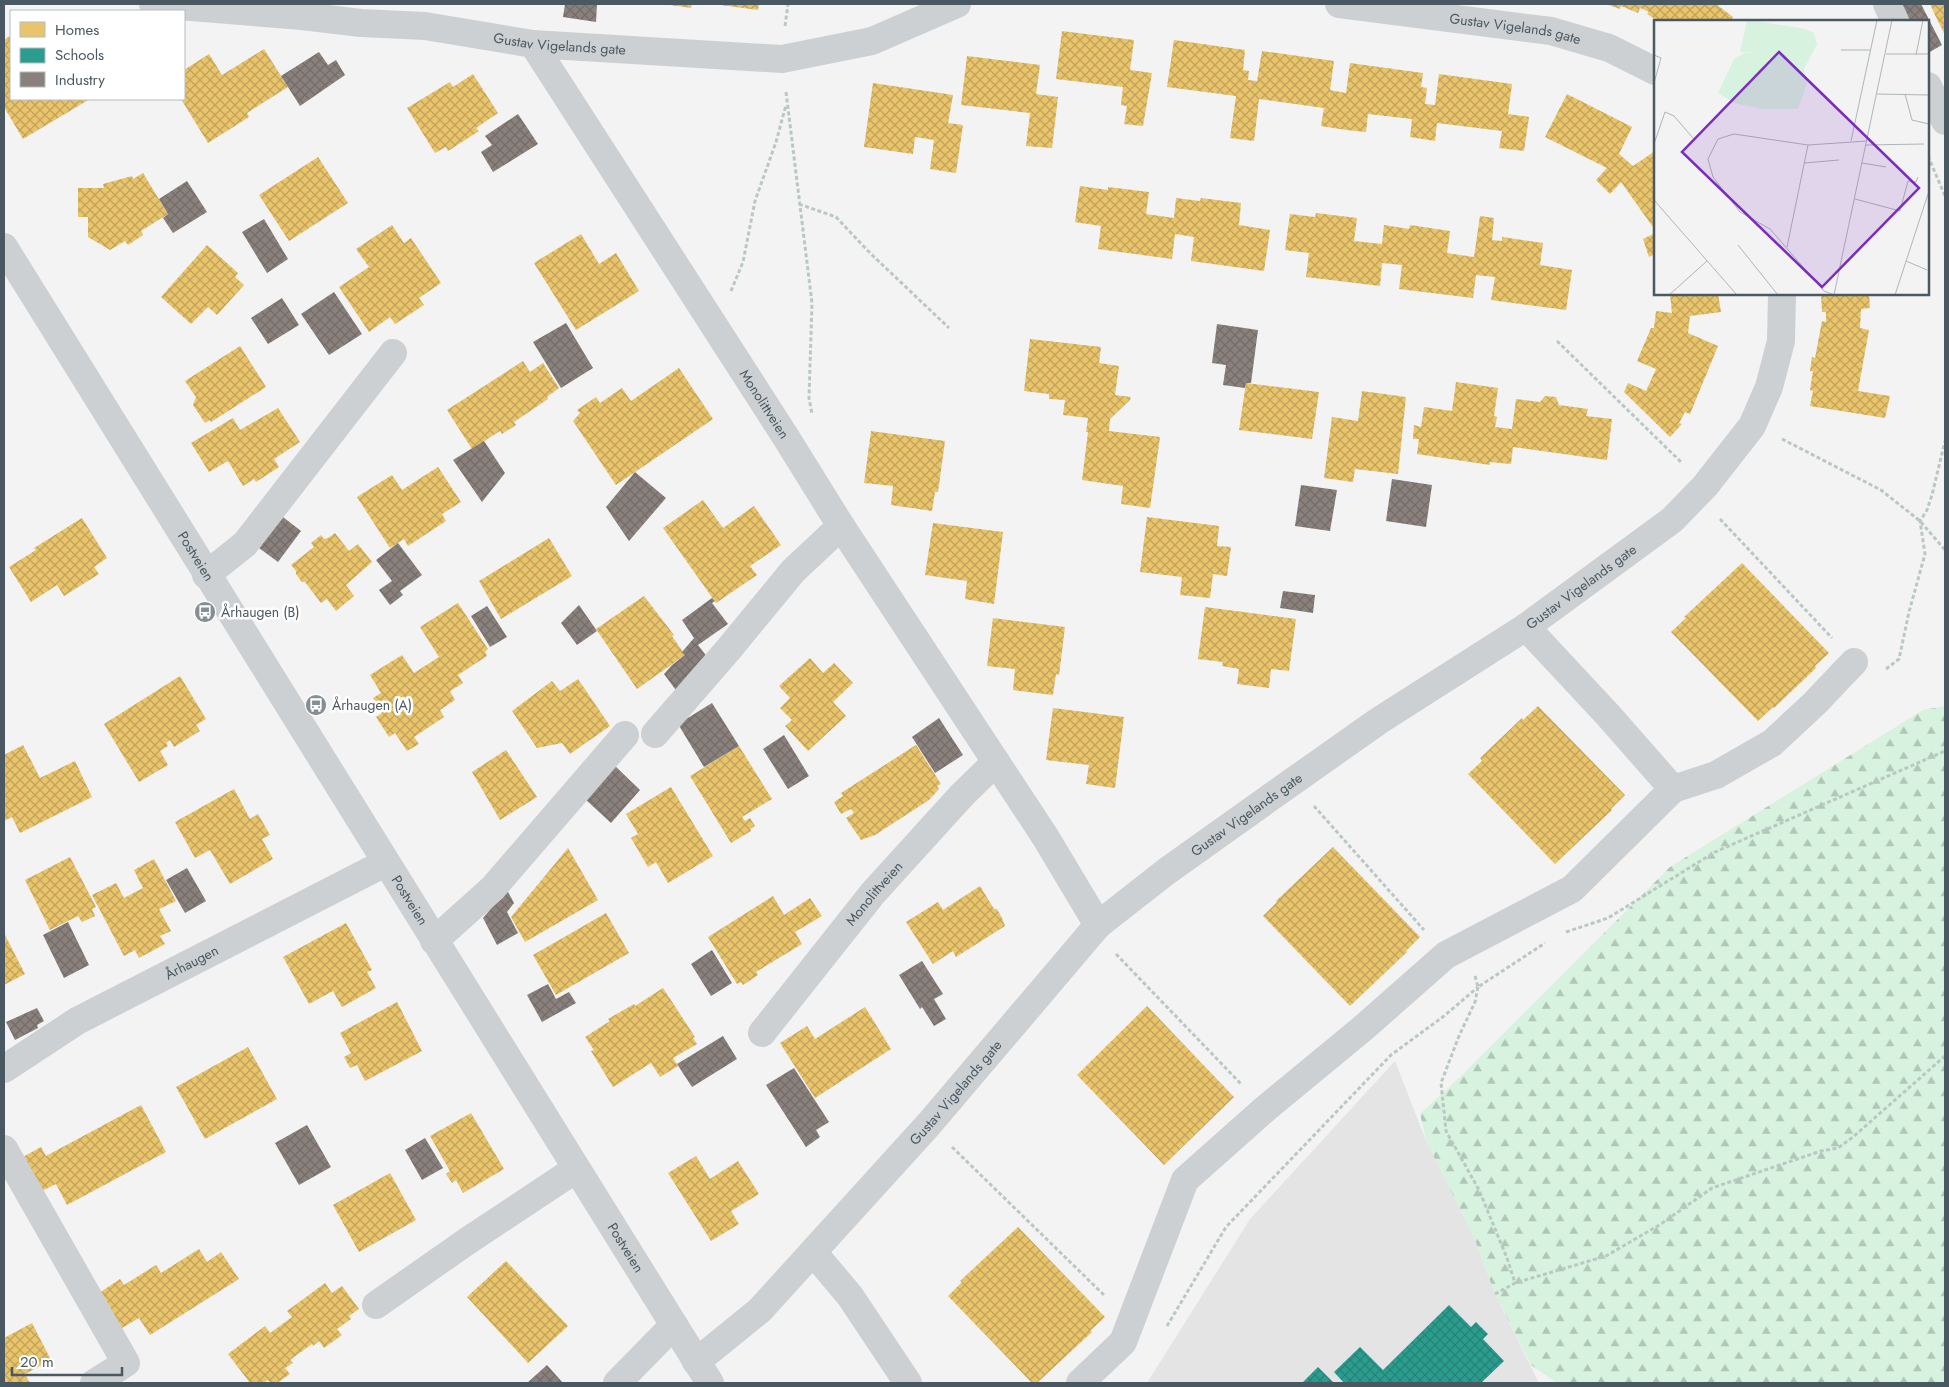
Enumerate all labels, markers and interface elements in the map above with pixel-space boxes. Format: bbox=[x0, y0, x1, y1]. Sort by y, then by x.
street label: Gustav Vigelands gate bbox=[1448, 8, 1583, 49]
legend bbox=[10, 10, 185, 100]
text: Homes bbox=[55, 19, 99, 41]
inset map bbox=[1654, 20, 1929, 295]
street label: Gustav Vigelands gate bbox=[492, 28, 626, 60]
text: Schools bbox=[55, 44, 104, 66]
text: Industry bbox=[55, 69, 105, 91]
street label: Monolittveien bbox=[735, 365, 794, 443]
street label: Postveien bbox=[173, 527, 219, 585]
street label: Gustav Vigelands gate bbox=[1522, 539, 1641, 634]
bus stop icon: Århaugen (B) bbox=[193, 600, 217, 624]
place label: Århaugen (B) bbox=[221, 602, 300, 622]
bus stop icon: Århaugen (A) bbox=[304, 693, 328, 717]
place label: Århaugen (A) bbox=[332, 695, 412, 715]
street label: Gustav Vigelands gate bbox=[1187, 768, 1306, 861]
street label: Monolittveien bbox=[841, 857, 907, 930]
street label: Postveien bbox=[387, 871, 433, 929]
street label: Århaugen bbox=[161, 940, 222, 984]
street label: Gustav Vigelands gate bbox=[905, 1035, 1006, 1149]
street label: Postveien bbox=[603, 1219, 649, 1276]
scale bar bbox=[12, 1344, 122, 1376]
text: 20 m bbox=[20, 1351, 54, 1373]

